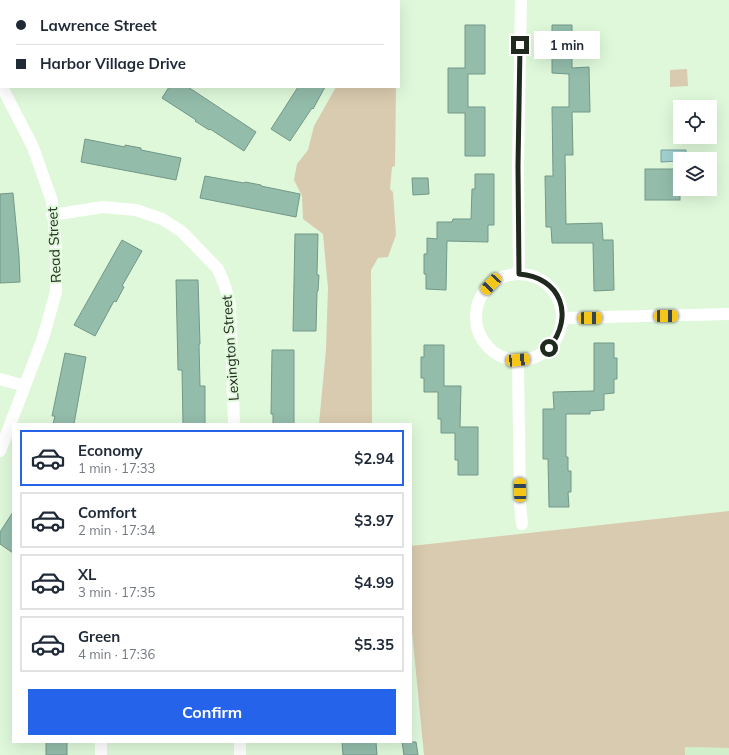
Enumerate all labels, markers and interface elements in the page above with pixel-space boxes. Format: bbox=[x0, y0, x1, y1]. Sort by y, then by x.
text: Lawrence Street bbox=[40, 16, 157, 35]
callout: 1 min bbox=[534, 31, 600, 59]
route end bbox=[511, 36, 529, 54]
text: 1 min bbox=[550, 37, 584, 53]
text: Harbor Village Drive bbox=[40, 54, 186, 73]
map controls bbox=[673, 100, 717, 196]
button: locate bbox=[673, 100, 717, 144]
button: layers bbox=[673, 152, 717, 196]
street label: Read Street bbox=[43, 206, 65, 284]
car bbox=[478, 271, 504, 297]
street label: Lexington Street bbox=[217, 294, 243, 401]
car bbox=[654, 310, 678, 322]
car bbox=[578, 312, 602, 324]
route start bbox=[540, 339, 558, 357]
car bbox=[505, 353, 531, 367]
icon: car bbox=[30, 440, 66, 476]
text: Economy bbox=[78, 441, 143, 460]
text: $2.94 bbox=[354, 449, 394, 468]
text: 1 min · 17:33 bbox=[78, 460, 155, 476]
car bbox=[514, 478, 526, 502]
icon: car bbox=[30, 502, 66, 538]
text: Comfort bbox=[78, 503, 136, 522]
text: $3.97 bbox=[354, 511, 394, 530]
text: 2 min · 17:34 bbox=[78, 522, 155, 538]
icon: car bbox=[30, 564, 66, 600]
text: XL bbox=[78, 565, 96, 584]
text: $4.99 bbox=[354, 573, 394, 592]
text: 3 min · 17:35 bbox=[78, 584, 155, 600]
icon: car bbox=[30, 626, 66, 662]
text: Green bbox=[78, 627, 120, 646]
text: $5.35 bbox=[354, 635, 394, 654]
text: 4 min · 17:36 bbox=[78, 646, 155, 662]
button: Confirm bbox=[28, 689, 396, 735]

